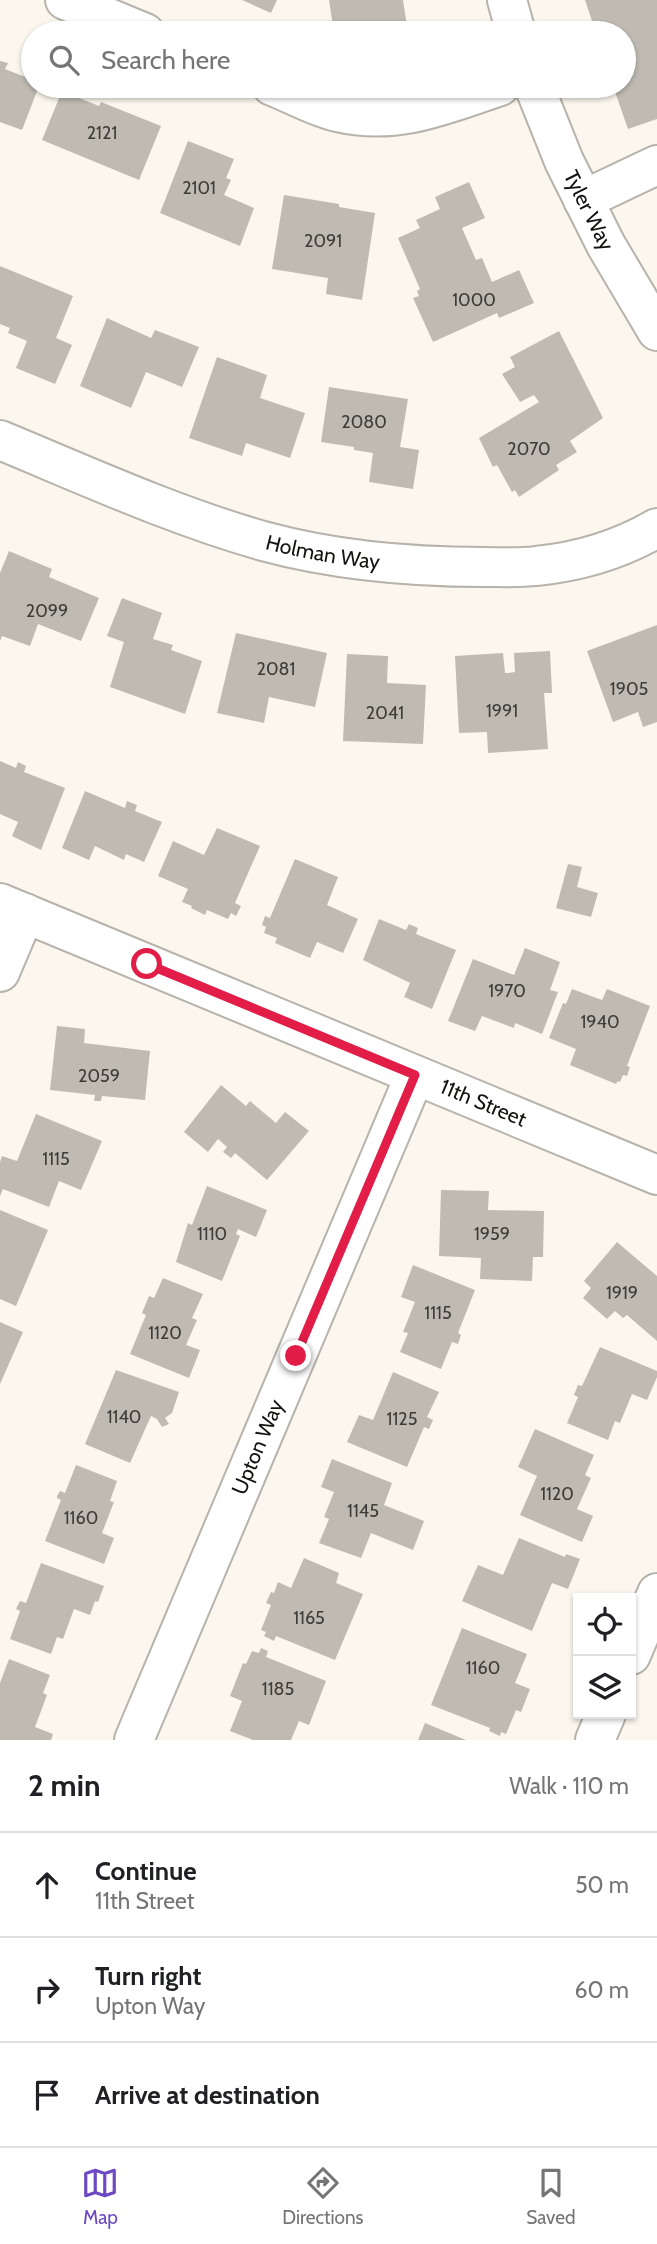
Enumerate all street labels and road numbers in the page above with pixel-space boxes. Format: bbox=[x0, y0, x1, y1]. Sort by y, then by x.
street label: Tyler Way bbox=[559, 166, 620, 255]
street label: Holman Way bbox=[263, 529, 382, 574]
street label: 11th Street bbox=[437, 1074, 530, 1132]
street label: Upton Way bbox=[226, 1395, 289, 1498]

